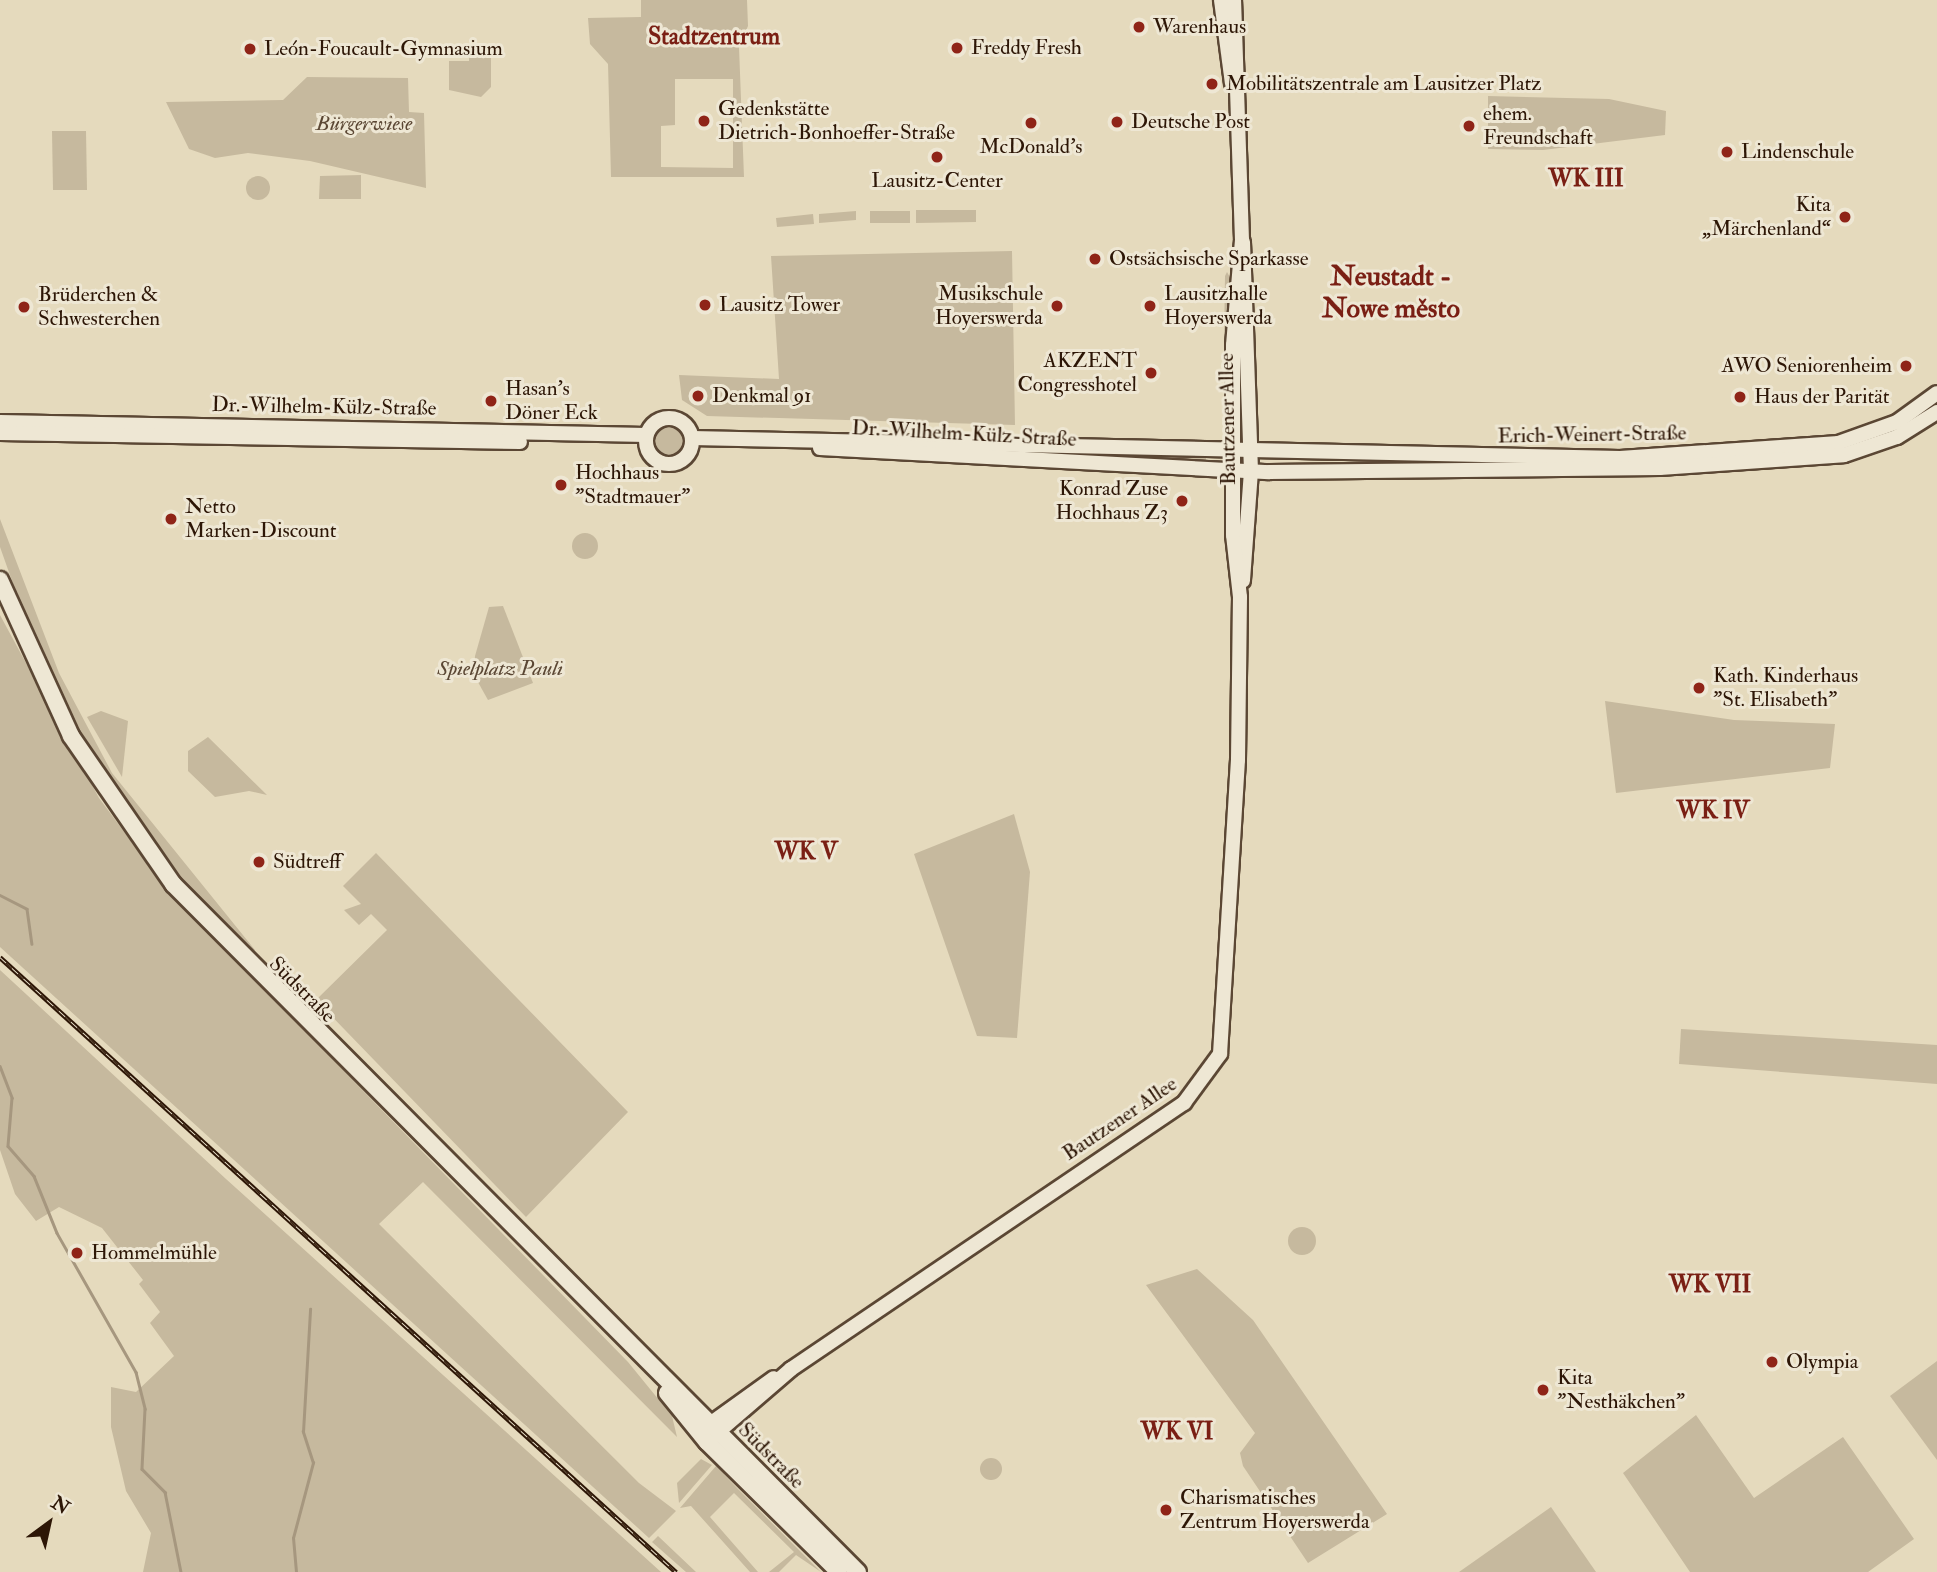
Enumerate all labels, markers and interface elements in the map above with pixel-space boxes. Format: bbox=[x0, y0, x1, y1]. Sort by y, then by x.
place label: Warenhaus bbox=[1153, 14, 1246, 40]
marker: Warenhaus bbox=[1131, 19, 1147, 35]
district label: Stadtzentrum bbox=[648, 23, 780, 51]
place label: Freddy Fresh bbox=[971, 35, 1082, 61]
place label: León-Foucault-Gymnasium bbox=[264, 36, 503, 62]
marker: Freddy Fresh bbox=[949, 40, 965, 56]
marker: León-Foucault-Gymnasium bbox=[242, 41, 258, 57]
place label: Mobilitätszentrale am Lausitzer Platz bbox=[1226, 71, 1542, 97]
marker: Mobilitätszentrale am Lausitzer Platz bbox=[1204, 76, 1220, 92]
place label: Gedenkstätte Dietrich-Bonhoeffer-Straße bbox=[718, 96, 955, 146]
place label: ehem. Freundschaft bbox=[1483, 101, 1593, 151]
place label: Deutsche Post bbox=[1131, 109, 1250, 135]
park label: Bürgerwiese bbox=[316, 111, 412, 137]
marker: Gedenkstätte Dietrich-Bonhoeffer-Straße bbox=[696, 113, 712, 129]
marker: Deutsche Post bbox=[1109, 114, 1125, 130]
marker: McDonald's bbox=[1023, 115, 1039, 131]
marker: ehem. Freundschaft bbox=[1461, 118, 1477, 134]
place label: McDonald's bbox=[980, 134, 1082, 160]
place label: Lindenschule bbox=[1741, 139, 1854, 165]
marker: Lindenschule bbox=[1719, 144, 1735, 160]
marker: Lausitz-Center bbox=[929, 149, 945, 165]
district label: WK III bbox=[1548, 165, 1624, 193]
place label: Lausitz-Center bbox=[871, 168, 1003, 194]
place label: Kita „Märchenland“ bbox=[1702, 192, 1831, 242]
marker: Kita „Märchenland“ bbox=[1837, 209, 1853, 225]
place label: Ostsächsische Sparkasse bbox=[1109, 246, 1308, 272]
marker: Ostsächsische Sparkasse bbox=[1087, 251, 1103, 267]
district label: Neustadt - Nowe město bbox=[1322, 260, 1460, 326]
place label: Musikschule Hoyerswerda bbox=[935, 281, 1043, 331]
place label: Lausitzhalle Hoyerswerda bbox=[1164, 281, 1272, 331]
place label: Brüderchen & Schwesterchen bbox=[38, 282, 160, 332]
place label: Lausitz Tower bbox=[719, 292, 840, 318]
marker: Lausitz Tower bbox=[697, 297, 713, 313]
marker: Musikschule Hoyerswerda bbox=[1049, 298, 1065, 314]
marker: Lausitzhalle Hoyerswerda bbox=[1142, 298, 1158, 314]
marker: Brüderchen & Schwesterchen bbox=[16, 299, 32, 315]
place label: AKZENT Congresshotel bbox=[1017, 348, 1137, 398]
street label: Bautzener Allee bbox=[1214, 353, 1242, 485]
place label: AWO Seniorenheim bbox=[1722, 353, 1892, 379]
marker: AWO Seniorenheim bbox=[1898, 358, 1914, 374]
marker: AKZENT Congresshotel bbox=[1143, 365, 1159, 381]
place label: Hasan's Döner Eck bbox=[505, 376, 598, 426]
place label: Denkmal 91 bbox=[712, 383, 812, 409]
place label: Haus der Parität bbox=[1754, 384, 1890, 410]
marker: Denkmal 91 bbox=[690, 388, 706, 404]
marker: Haus der Parität bbox=[1732, 389, 1748, 405]
street label: Dr.-Wilhelm-Külz-Straße bbox=[211, 392, 437, 422]
marker: Hasan's Döner Eck bbox=[483, 393, 499, 409]
street label: Dr.-Wilhelm-Külz-Straße bbox=[851, 416, 1077, 452]
street label: Erich-Weinert-Straße bbox=[1497, 421, 1687, 449]
place label: Hochhaus "Stadtmauer" bbox=[575, 460, 690, 510]
place label: Konrad Zuse Hochhaus Z3 bbox=[1056, 476, 1168, 526]
marker: Hochhaus "Stadtmauer" bbox=[553, 477, 569, 493]
marker: Konrad Zuse Hochhaus Z3 bbox=[1174, 493, 1190, 509]
place label: Netto Marken-Discount bbox=[185, 494, 337, 544]
marker: Netto Marken-Discount bbox=[163, 511, 179, 527]
park label: Spielplatz Pauli bbox=[437, 656, 563, 682]
place label: Kath. Kinderhaus "St. Elisabeth" bbox=[1713, 663, 1858, 713]
marker: Kath. Kinderhaus "St. Elisabeth" bbox=[1691, 680, 1707, 696]
district label: WK IV bbox=[1677, 797, 1749, 825]
district label: WK V bbox=[774, 838, 838, 866]
place label: Südtreff bbox=[273, 849, 341, 875]
marker: Südtreff bbox=[251, 854, 267, 870]
street label: Südstraße bbox=[264, 952, 340, 1028]
street label: Bautzener Allee bbox=[1058, 1072, 1182, 1166]
place label: Hommelmühle bbox=[91, 1240, 217, 1266]
marker: Hommelmühle bbox=[69, 1245, 85, 1261]
district label: WK VII bbox=[1669, 1271, 1751, 1299]
place label: Olympia bbox=[1786, 1349, 1858, 1375]
marker: Olympia bbox=[1764, 1354, 1780, 1370]
place label: Kita "Nesthäkchen" bbox=[1557, 1365, 1685, 1415]
marker: Kita "Nesthäkchen" bbox=[1535, 1382, 1551, 1398]
street label: Südstraße bbox=[733, 1418, 809, 1494]
district label: WK VI bbox=[1141, 1418, 1213, 1446]
place label: Charismatisches Zentrum Hoyerswerda bbox=[1180, 1485, 1370, 1535]
north arrow bbox=[14, 1488, 84, 1558]
text: N bbox=[47, 1491, 74, 1520]
marker: Charismatisches Zentrum Hoyerswerda bbox=[1158, 1502, 1174, 1518]

